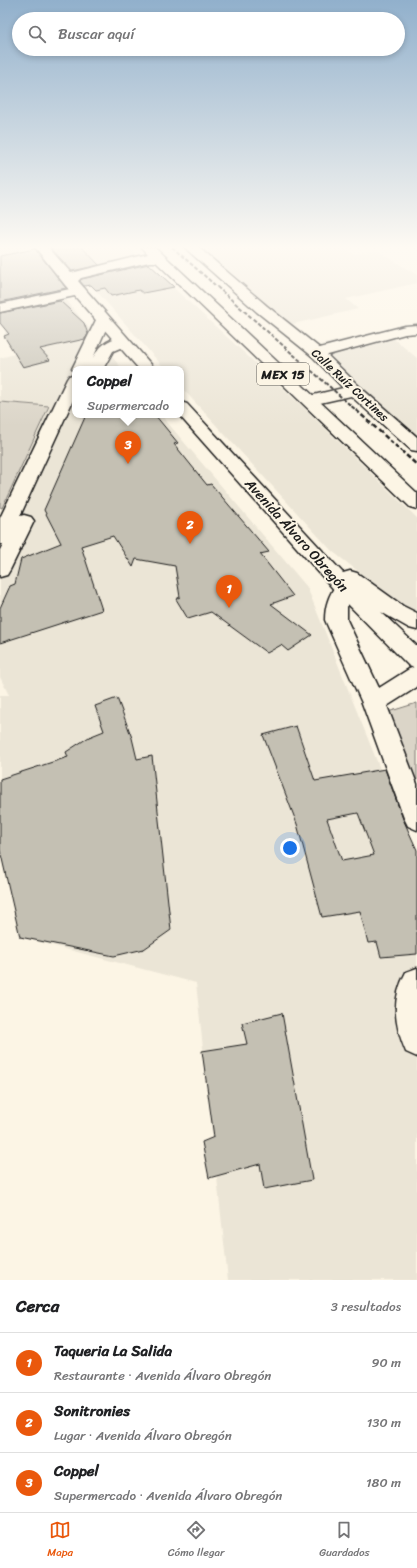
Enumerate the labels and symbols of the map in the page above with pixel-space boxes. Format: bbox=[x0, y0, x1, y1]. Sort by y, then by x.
street label: Calle Ruíz Cortines bbox=[306, 343, 394, 427]
road number: MEX 15 bbox=[257, 363, 309, 385]
pin: 3 bbox=[115, 431, 141, 464]
street label: Avenida Álvaro Obregón bbox=[238, 472, 355, 598]
pin: 2 bbox=[177, 511, 203, 544]
pin: 1 bbox=[216, 575, 242, 608]
your location bbox=[280, 838, 300, 858]

